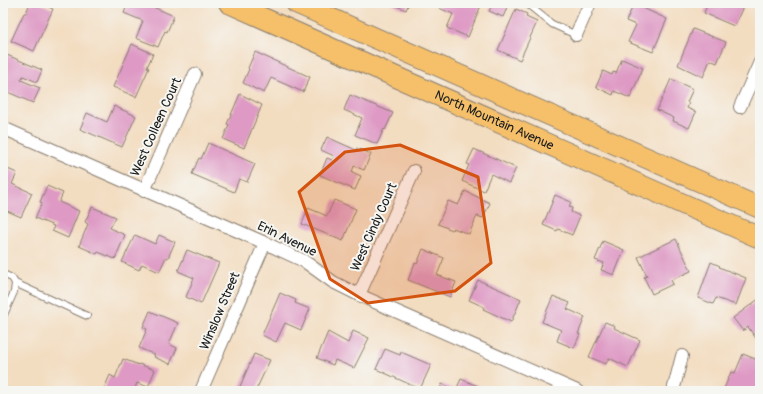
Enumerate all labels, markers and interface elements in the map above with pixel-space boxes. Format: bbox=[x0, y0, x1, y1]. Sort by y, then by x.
street label: West Colleen Court bbox=[127, 74, 185, 179]
street label: North Mountain Avenue bbox=[432, 87, 557, 154]
street label: West Cindy Court bbox=[347, 180, 401, 274]
street label: Erin Avenue bbox=[255, 218, 320, 260]
street label: Winslow Street bbox=[196, 269, 244, 352]

